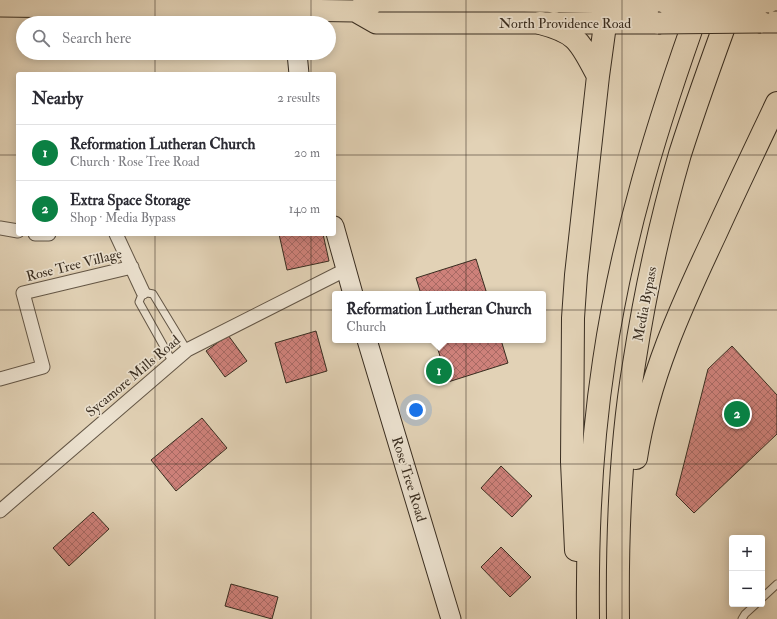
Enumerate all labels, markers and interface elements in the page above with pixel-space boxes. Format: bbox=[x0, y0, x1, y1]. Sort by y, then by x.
street label: North Providence Road bbox=[499, 15, 631, 32]
search box bbox=[16, 16, 336, 60]
icon: search bbox=[30, 27, 52, 49]
text: Search here bbox=[62, 29, 131, 48]
text: Nearby bbox=[32, 88, 83, 109]
text: 2 results bbox=[277, 90, 320, 106]
text: Reformation Lutheran Church bbox=[70, 135, 255, 154]
text: 1 bbox=[43, 145, 47, 161]
text: 20 m bbox=[294, 145, 320, 161]
text: Church · Rose Tree Road bbox=[70, 154, 200, 170]
text: Extra Space Storage bbox=[70, 191, 191, 210]
text: 2 bbox=[42, 201, 48, 217]
text: 140 m bbox=[289, 201, 320, 217]
text: Shop · Media Bypass bbox=[70, 210, 176, 226]
street label: Rose Tree Village bbox=[24, 245, 124, 285]
street label: Media Bypass bbox=[629, 265, 662, 343]
popup bbox=[332, 291, 546, 343]
text: Reformation Lutheran Church bbox=[346, 300, 532, 319]
text: Church bbox=[346, 319, 386, 335]
street label: Sycamore Mills Road bbox=[82, 331, 184, 421]
pin: 1 bbox=[426, 356, 452, 386]
pin: 2 bbox=[724, 399, 750, 429]
your location bbox=[406, 400, 426, 420]
street label: Rose Tree Road bbox=[388, 434, 430, 524]
map controls bbox=[729, 535, 765, 607]
button: + bbox=[729, 535, 765, 571]
button: − bbox=[729, 571, 765, 607]

